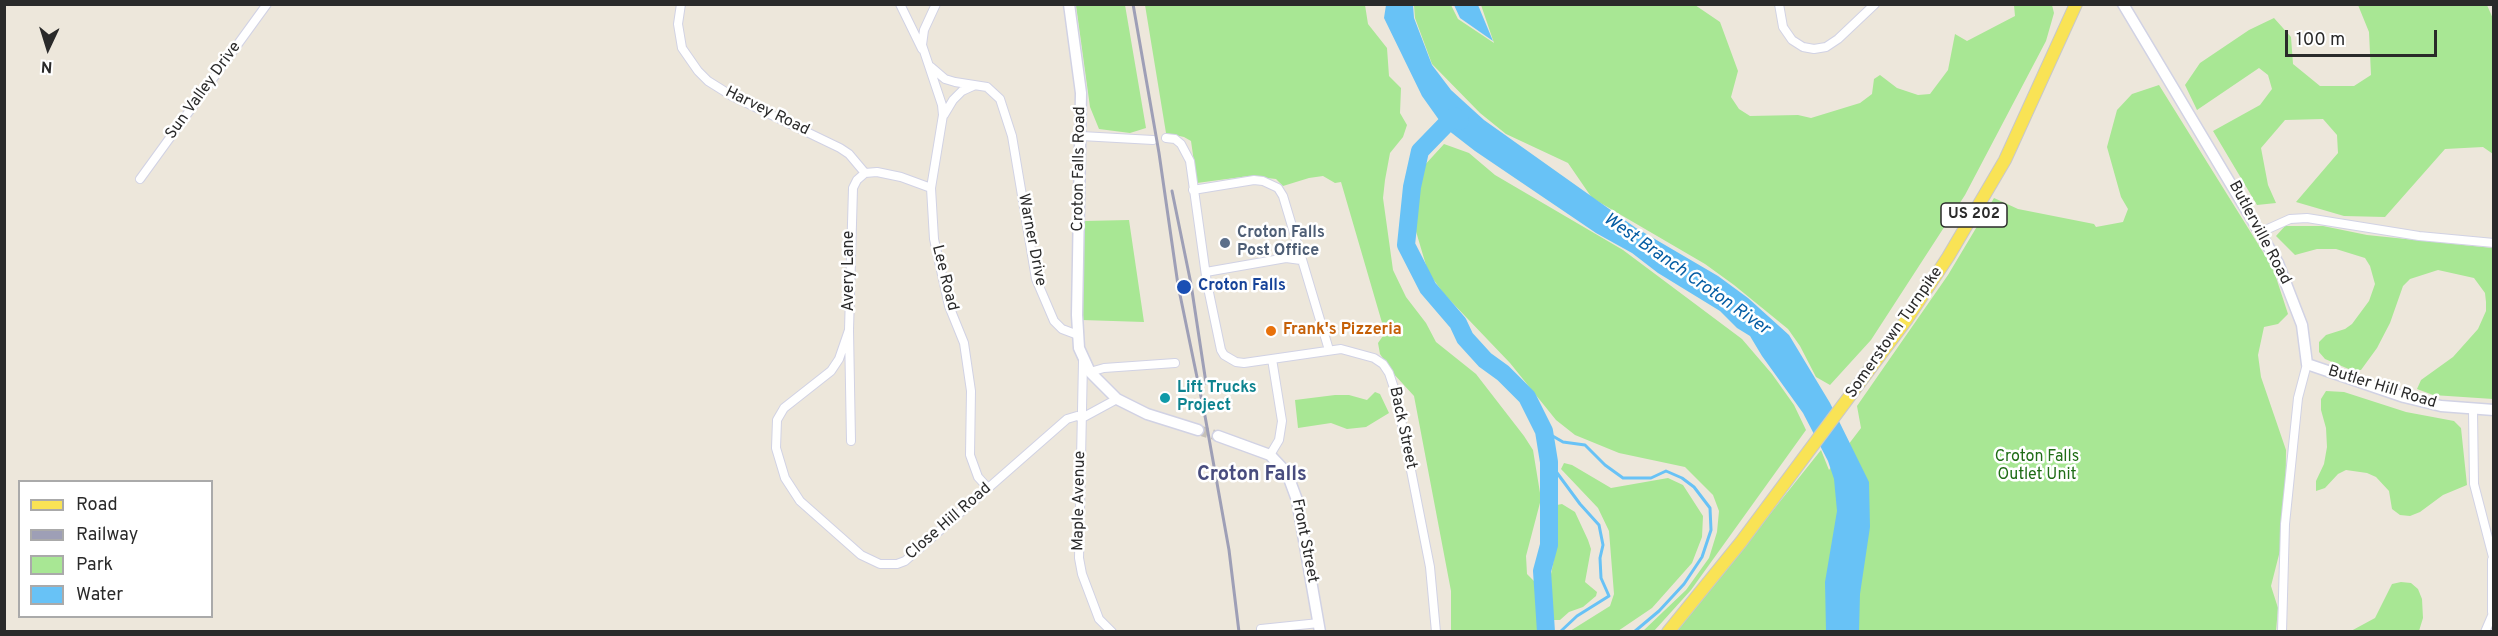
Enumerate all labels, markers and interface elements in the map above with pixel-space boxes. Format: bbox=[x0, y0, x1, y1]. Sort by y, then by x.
north arrow bbox=[18, 18, 78, 78]
scale bar bbox=[2288, 18, 2440, 56]
text: 100 m bbox=[2296, 29, 2345, 52]
street label: Sun Valley Drive bbox=[162, 38, 246, 144]
text: N bbox=[40, 56, 53, 76]
street label: Harvey Road bbox=[722, 83, 812, 141]
street label: Croton Falls Road bbox=[1069, 106, 1091, 232]
street label: Butlerville Road bbox=[2224, 178, 2294, 288]
street label: Warner Drive bbox=[1013, 192, 1049, 288]
road number: US 202 bbox=[1941, 203, 2007, 227]
water label: West Branch Croton River bbox=[1599, 209, 1773, 341]
place label: Croton Falls Post Office bbox=[1237, 224, 1325, 262]
street label: Avery Lane bbox=[840, 231, 860, 311]
marker: Croton Falls Post Office bbox=[1218, 236, 1232, 250]
street label: Lee Road bbox=[927, 243, 961, 313]
street label: Somerstown Turnpike bbox=[1842, 264, 1948, 402]
place label: Croton Falls bbox=[1198, 277, 1286, 297]
marker: Croton Falls bbox=[1175, 278, 1193, 296]
place label: Frank's Pizzeria bbox=[1283, 321, 1402, 341]
marker: Frank's Pizzeria bbox=[1264, 324, 1278, 338]
street label: Butler Hill Road bbox=[2325, 362, 2439, 414]
place label: Lift Trucks Project bbox=[1177, 379, 1257, 417]
street label: Back Street bbox=[1384, 385, 1420, 471]
marker: Lift Trucks Project bbox=[1158, 391, 1172, 405]
park label: Croton Falls Outlet Unit bbox=[1995, 448, 2079, 486]
street label: Maple Avenue bbox=[1070, 451, 1090, 551]
district label: Croton Falls bbox=[1197, 464, 1307, 488]
legend bbox=[18, 480, 213, 618]
street label: Close Hill Road bbox=[902, 480, 996, 564]
text: Road bbox=[76, 494, 118, 517]
street label: Front Street bbox=[1286, 497, 1322, 585]
text: Railway bbox=[76, 524, 138, 547]
text: Park bbox=[76, 554, 113, 577]
text: Water bbox=[76, 584, 123, 607]

